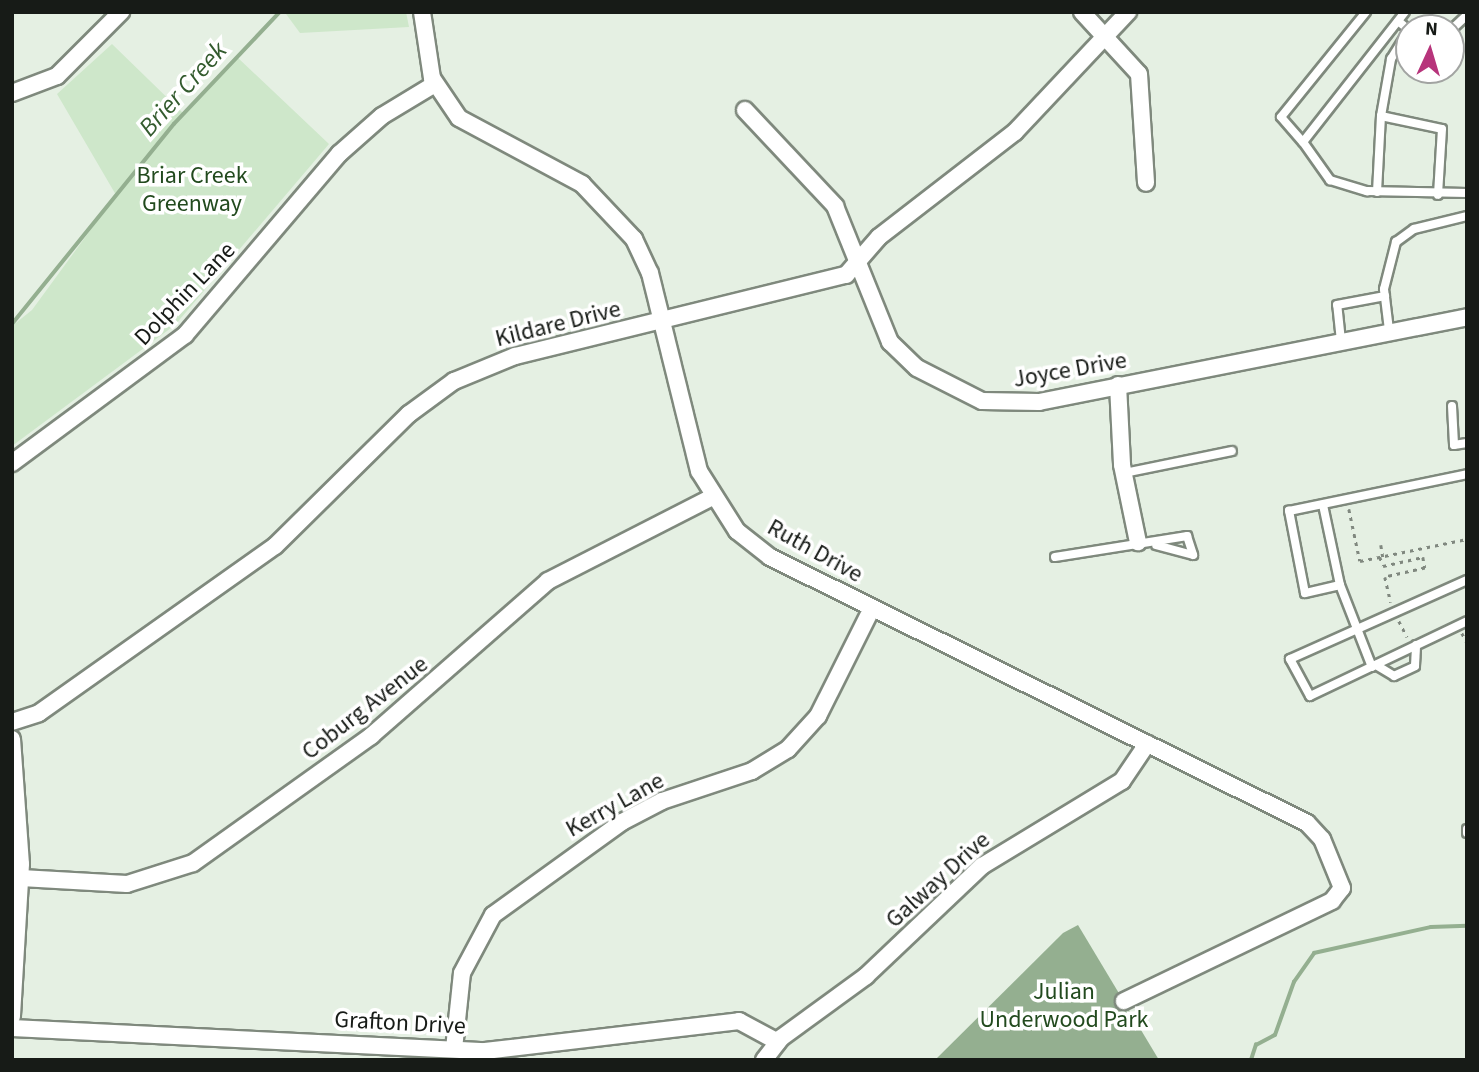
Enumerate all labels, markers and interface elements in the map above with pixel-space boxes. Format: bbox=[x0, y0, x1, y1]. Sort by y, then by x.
north arrow bbox=[1395, 14, 1465, 84]
text: N bbox=[1424, 16, 1439, 43]
water label: Brier Creek bbox=[132, 35, 234, 143]
park label: Briar Creek Greenway bbox=[136, 162, 248, 218]
street label: Dolphin Lane bbox=[128, 236, 242, 352]
street label: Kildare Drive bbox=[492, 295, 624, 353]
street label: Joyce Drive bbox=[1011, 346, 1129, 394]
street label: Ruth Drive bbox=[762, 513, 868, 589]
street label: Coburg Avenue bbox=[296, 650, 434, 766]
street label: Kerry Lane bbox=[561, 766, 669, 844]
street label: Galway Drive bbox=[880, 826, 996, 934]
park label: Julian Underwood Park bbox=[980, 978, 1148, 1034]
street label: Grafton Drive bbox=[334, 1005, 466, 1041]

